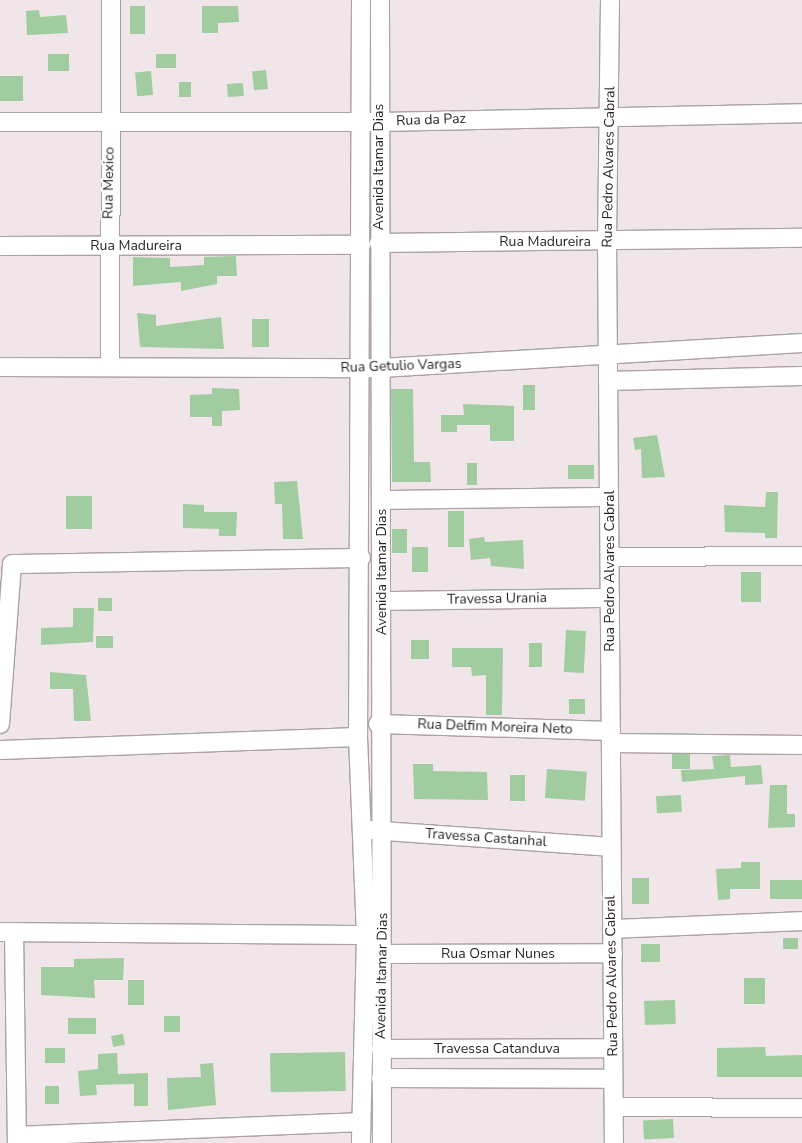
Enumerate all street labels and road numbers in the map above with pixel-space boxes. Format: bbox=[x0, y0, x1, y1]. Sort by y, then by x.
street label: Rua Pedro Alvares Cabral bbox=[599, 86, 619, 248]
street label: Avenida Itamar Dias bbox=[371, 104, 387, 230]
street label: Rua da Paz bbox=[396, 110, 466, 130]
street label: Rua Mexico bbox=[100, 147, 118, 219]
street label: Rua Madureira bbox=[499, 234, 591, 250]
street label: Rua Madureira bbox=[90, 238, 182, 254]
street label: Rua Getulio Vargas bbox=[340, 355, 462, 377]
street label: Rua Pedro Alvares Cabral bbox=[602, 490, 618, 652]
street label: Avenida Itamar Dias bbox=[374, 509, 390, 635]
street label: Travessa Urania bbox=[447, 590, 547, 608]
street label: Rua Delfim Moreira Neto bbox=[417, 716, 573, 738]
street label: Travessa Castanhal bbox=[425, 825, 547, 851]
street label: Rua Pedro Alvares Cabral bbox=[602, 895, 622, 1057]
street label: Avenida Itamar Dias bbox=[372, 913, 392, 1039]
street label: Rua Osmar Nunes bbox=[441, 946, 555, 962]
street label: Travessa Catanduva bbox=[434, 1041, 560, 1057]

